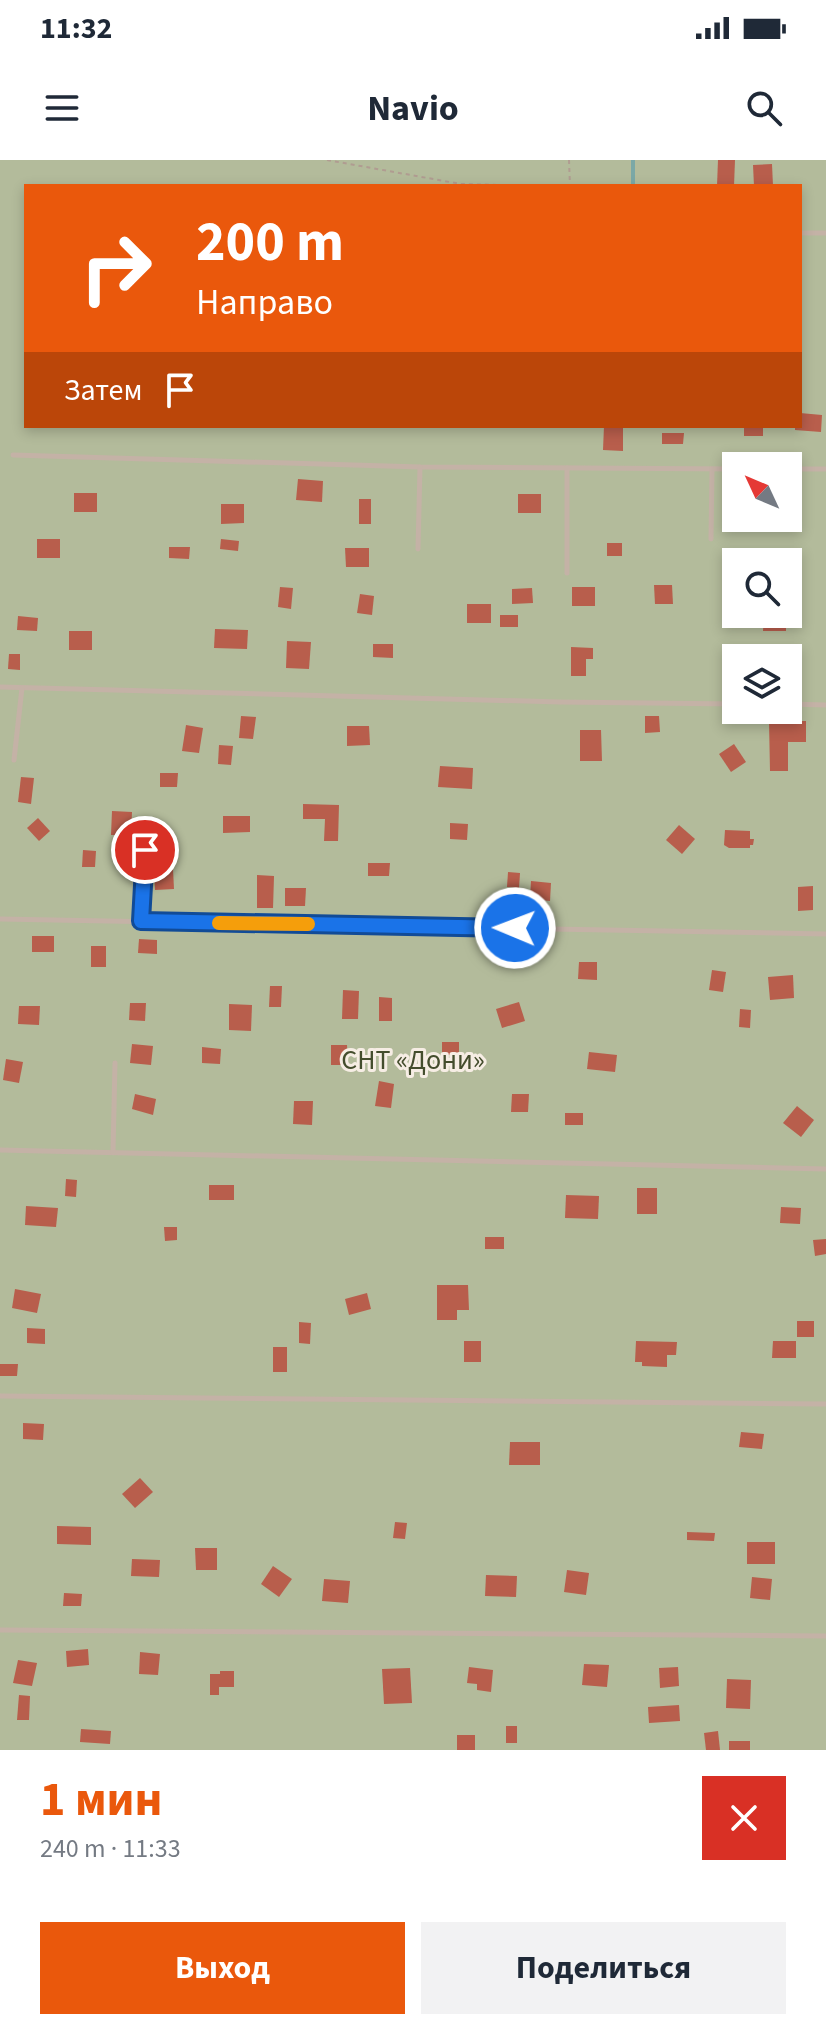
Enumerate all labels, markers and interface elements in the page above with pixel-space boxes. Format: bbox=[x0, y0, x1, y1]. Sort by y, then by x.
text: 11:32 bbox=[40, 7, 112, 50]
text: Navio bbox=[367, 83, 459, 134]
icon: menu bbox=[40, 86, 84, 130]
icon: search bbox=[742, 86, 786, 130]
text: 200 m bbox=[196, 203, 344, 282]
icon: right bbox=[64, 216, 168, 320]
text: Направо bbox=[196, 277, 333, 328]
icon: arrive bbox=[158, 368, 202, 412]
text: Затем bbox=[64, 369, 142, 412]
north arrow bbox=[722, 452, 802, 532]
map controls bbox=[722, 452, 802, 724]
button: search bbox=[722, 548, 802, 628]
button: layers bbox=[722, 644, 802, 724]
pin bbox=[111, 816, 179, 884]
icon: arrive bbox=[123, 828, 167, 872]
position arrow bbox=[473, 886, 557, 970]
park label: СНТ «Дони» bbox=[341, 1040, 485, 1080]
text: 1 мин bbox=[40, 1766, 163, 1834]
button: close bbox=[702, 1776, 786, 1860]
text: 240 m · 11:33 bbox=[40, 1830, 181, 1867]
button: Выход bbox=[40, 1922, 405, 2014]
button: Поделиться bbox=[421, 1922, 786, 2014]

